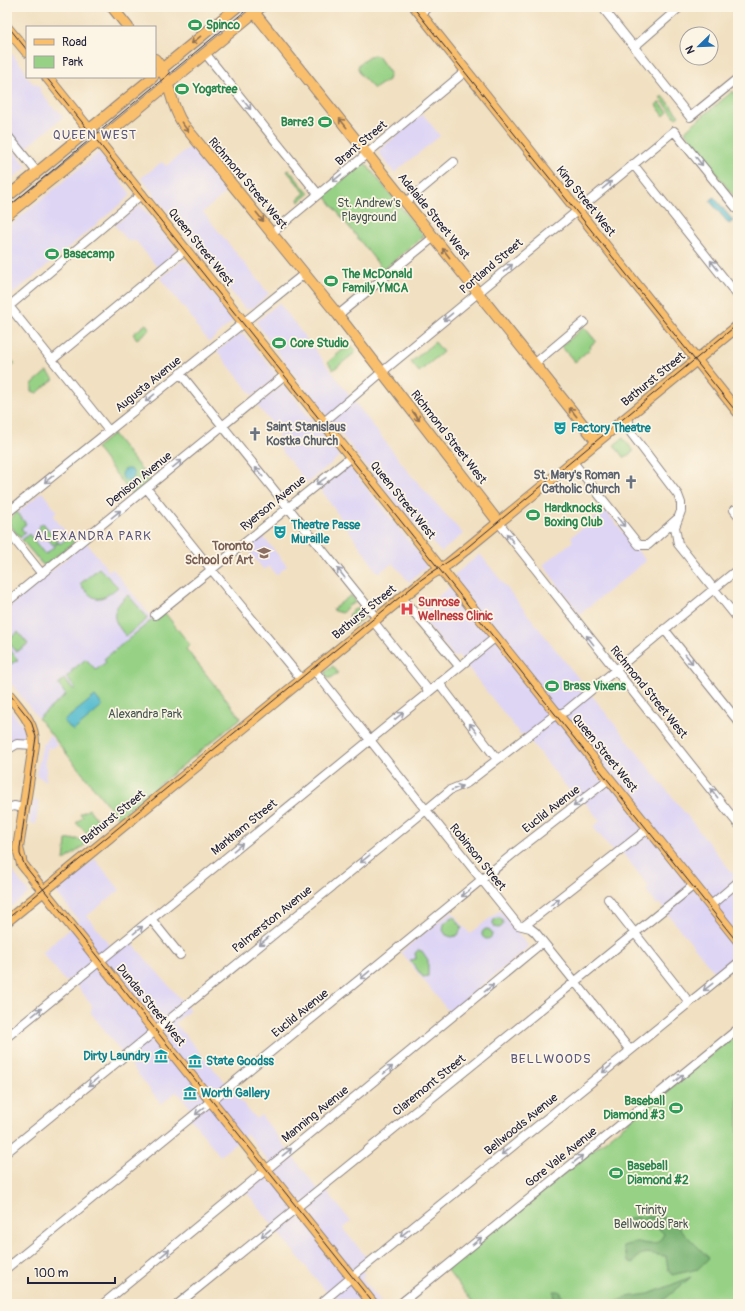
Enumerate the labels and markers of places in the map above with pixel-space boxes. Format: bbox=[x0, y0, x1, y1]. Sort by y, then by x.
sports icon: Spinco bbox=[187, 17, 203, 33]
place label: Spinco bbox=[206, 18, 241, 33]
sports icon: Yogatree bbox=[174, 81, 190, 97]
place label: Yogatree bbox=[192, 82, 238, 97]
sports icon: Barre3 bbox=[317, 114, 333, 130]
place label: Barre3 bbox=[281, 115, 314, 130]
sports icon: Basecamp bbox=[44, 246, 60, 262]
place label: Basecamp bbox=[63, 247, 115, 262]
place label: The McDonald Family YMCA bbox=[341, 267, 413, 296]
sports icon: The McDonald Family YMCA bbox=[323, 273, 339, 289]
sports icon: Core Studio bbox=[271, 335, 287, 351]
place label: Core Studio bbox=[290, 336, 349, 351]
place label: Saint Stanislaus Kostka Church bbox=[266, 420, 346, 449]
theatre icon: Factory Theatre bbox=[552, 420, 568, 436]
place label: Factory Theatre bbox=[571, 421, 652, 436]
church icon: Saint Stanislaus Kostka Church bbox=[247, 426, 263, 442]
place label: St. Mary's Roman Catholic Church bbox=[534, 468, 620, 497]
church icon: St. Mary's Roman Catholic Church bbox=[623, 474, 639, 490]
place label: Hardknocks Boxing Club bbox=[544, 501, 603, 530]
sports icon: Hardknocks Boxing Club bbox=[525, 507, 541, 523]
place label: Theatre Passe Muraille bbox=[290, 518, 361, 547]
theatre icon: Theatre Passe Muraille bbox=[272, 524, 288, 540]
place label: Toronto School of Art bbox=[185, 539, 254, 568]
school or university icon: Toronto School of Art bbox=[256, 545, 272, 561]
place label: Sunrose Wellness Clinic bbox=[418, 595, 493, 624]
hospital icon: Sunrose Wellness Clinic bbox=[399, 601, 415, 617]
sports icon: Brass Vixens bbox=[544, 678, 560, 694]
place label: Brass Vixens bbox=[563, 679, 627, 694]
museum icon: Dirty Laundry bbox=[153, 1048, 169, 1064]
place label: Dirty Laundry bbox=[83, 1049, 151, 1064]
museum icon: State Goodss bbox=[187, 1053, 203, 1069]
place label: State Goodss bbox=[206, 1054, 275, 1069]
museum icon: Worth Gallery bbox=[182, 1085, 198, 1101]
place label: Worth Gallery bbox=[201, 1086, 270, 1101]
place label: Baseball Diamond #3 bbox=[603, 1094, 665, 1123]
sports icon: Baseball Diamond #3 bbox=[668, 1100, 684, 1116]
place label: Baseball Diamond #2 bbox=[627, 1159, 689, 1188]
sports icon: Baseball Diamond #2 bbox=[608, 1165, 624, 1181]

